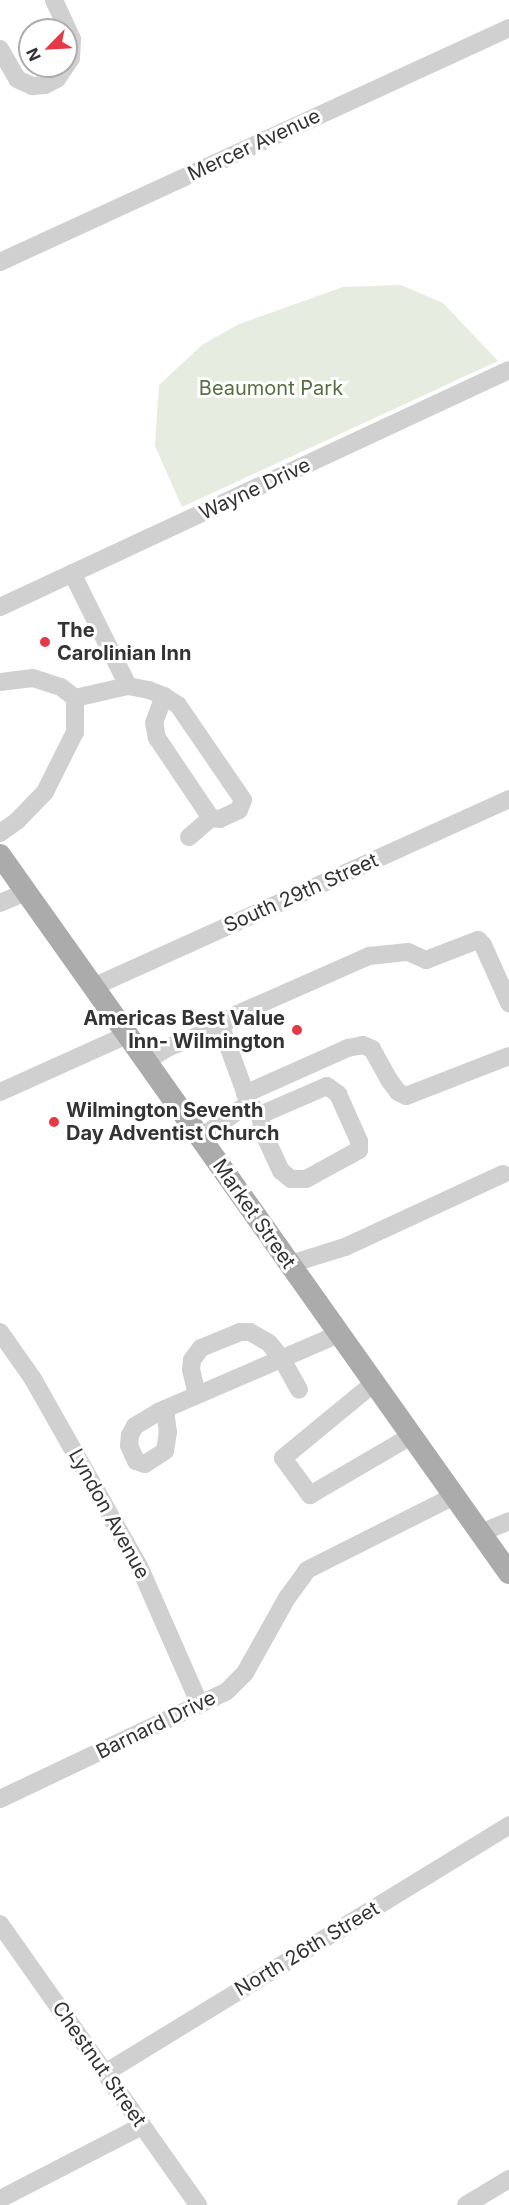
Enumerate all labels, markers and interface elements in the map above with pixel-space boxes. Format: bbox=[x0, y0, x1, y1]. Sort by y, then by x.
north arrow bbox=[18, 18, 78, 78]
text: N bbox=[22, 45, 45, 64]
street label: Mercer Avenue bbox=[184, 104, 324, 186]
park label: Beaumont Park bbox=[199, 376, 343, 400]
street label: Wayne Drive bbox=[196, 453, 314, 525]
place label: The Carolinian Inn bbox=[57, 618, 191, 665]
marker: The Carolinian Inn bbox=[38, 635, 52, 649]
street label: South 29th Street bbox=[220, 848, 382, 938]
place label: Americas Best Value Inn- Wilmington bbox=[83, 1006, 285, 1053]
marker: Americas Best Value Inn- Wilmington bbox=[290, 1023, 304, 1037]
place label: Wilmington Seventh Day Adventist Church bbox=[66, 1098, 279, 1145]
marker: Wilmington Seventh Day Adventist Church bbox=[47, 1115, 61, 1129]
street label: Market Street bbox=[207, 1155, 301, 1273]
street label: Lyndon Avenue bbox=[63, 1445, 155, 1583]
street label: Barnard Drive bbox=[92, 1686, 220, 1764]
street label: North 26th Street bbox=[231, 1896, 383, 2002]
street label: Chestnut Street bbox=[47, 1997, 151, 2131]

